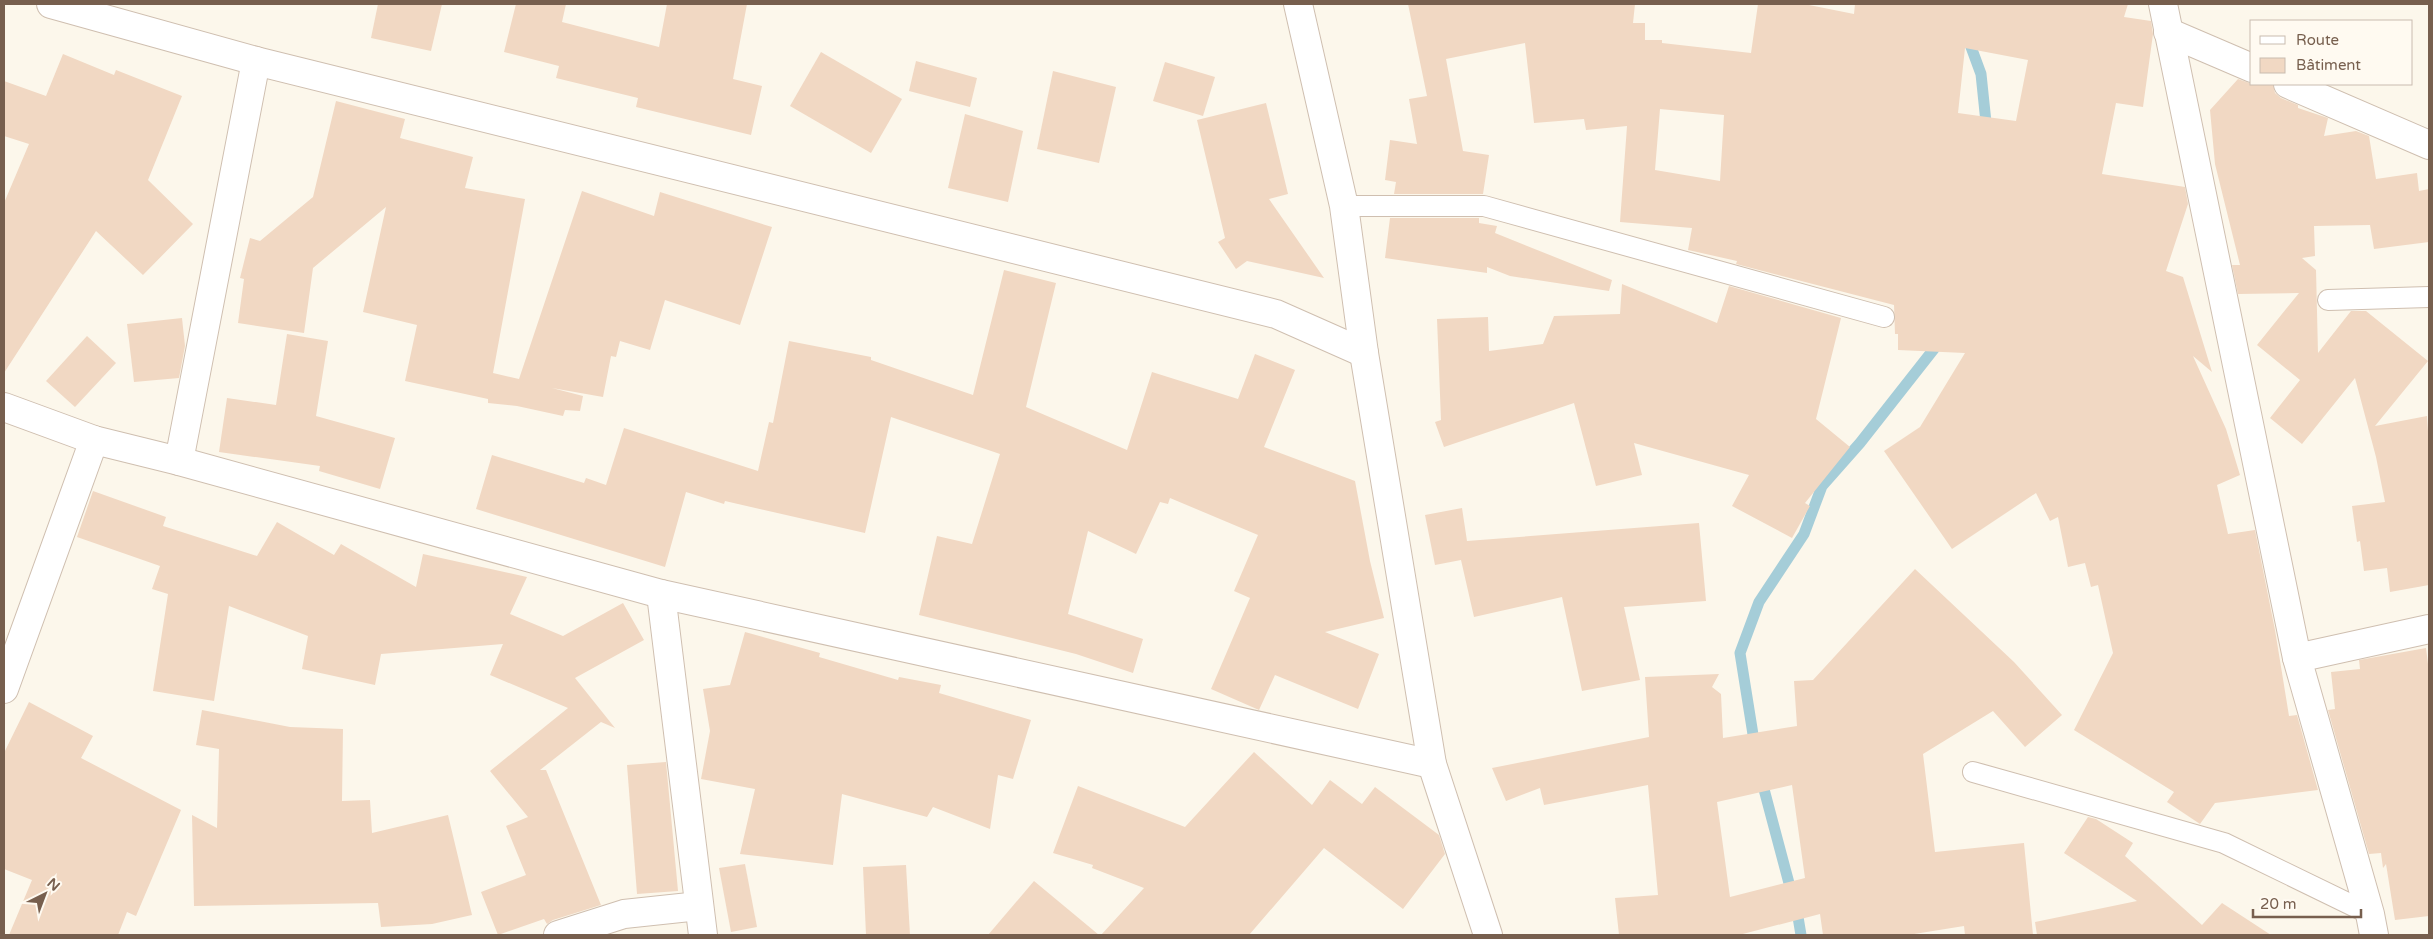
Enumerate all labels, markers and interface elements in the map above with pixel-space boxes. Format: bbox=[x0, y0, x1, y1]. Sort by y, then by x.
legend bbox=[2250, 20, 2413, 85]
text: Route bbox=[2296, 31, 2339, 49]
text: Bâtiment bbox=[2296, 56, 2361, 74]
north arrow bbox=[20, 869, 70, 919]
text: N bbox=[43, 875, 63, 895]
scale bar bbox=[2253, 886, 2360, 918]
text: 20 m bbox=[2260, 895, 2297, 913]

